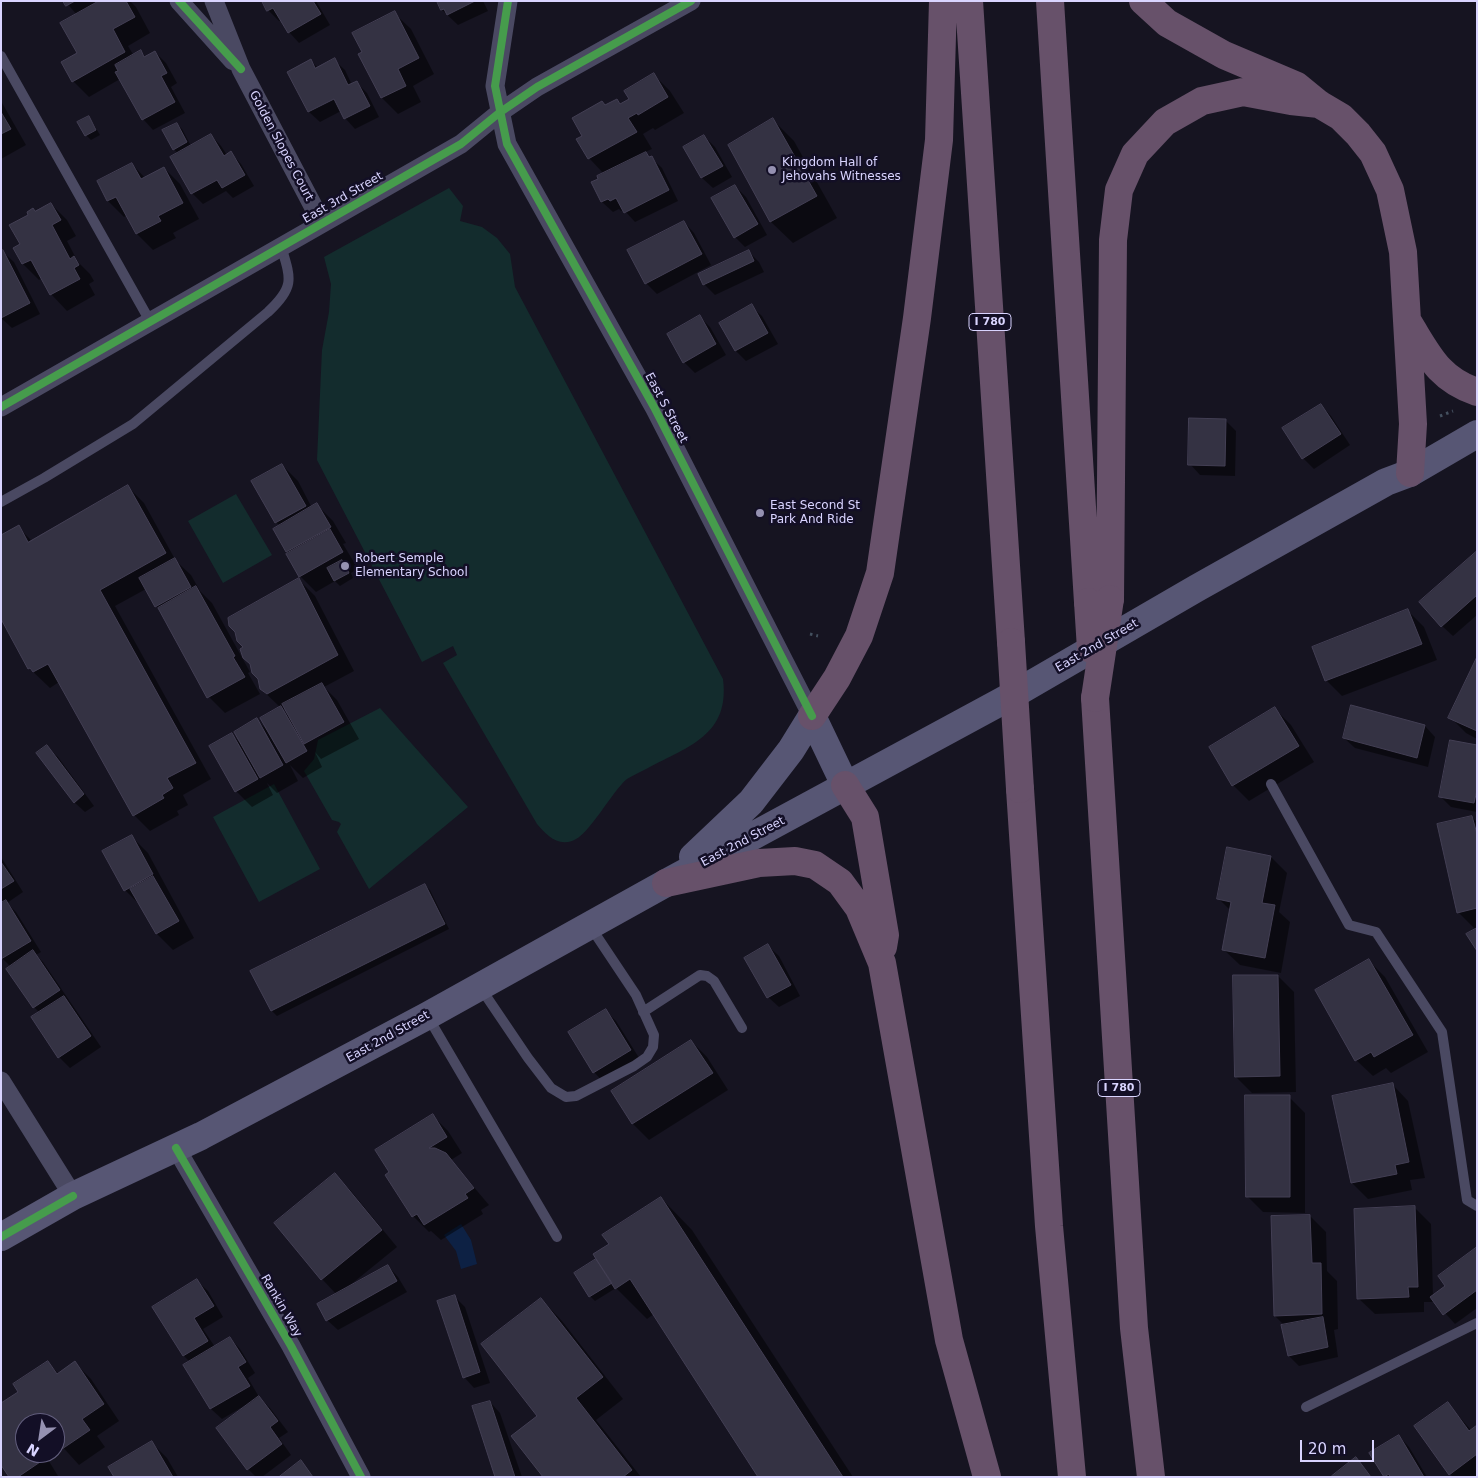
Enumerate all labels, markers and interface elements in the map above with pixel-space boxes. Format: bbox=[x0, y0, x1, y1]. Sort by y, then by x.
street label: Golden Slopes Court bbox=[246, 88, 316, 204]
place label: Kingdom Hall of Jehovahs Witnesses bbox=[782, 156, 901, 184]
marker: Kingdom Hall of Jehovahs Witnesses bbox=[766, 164, 778, 176]
street label: East 3rd Street bbox=[300, 169, 386, 227]
road number: I 780 bbox=[969, 314, 1011, 331]
street label: East S Street bbox=[641, 370, 691, 446]
place label: East Second St Park And Ride bbox=[770, 499, 860, 527]
marker: East Second St Park And Ride bbox=[754, 507, 766, 519]
place label: Robert Semple Elementary School bbox=[355, 552, 468, 580]
marker: Robert Semple Elementary School bbox=[339, 560, 351, 572]
street label: East 2nd Street bbox=[1053, 617, 1141, 675]
street label: East 2nd Street bbox=[699, 814, 787, 870]
street label: East 2nd Street bbox=[344, 1008, 432, 1066]
road number: I 780 bbox=[1098, 1080, 1140, 1096]
street label: Rankin Way bbox=[257, 1272, 305, 1340]
north arrow bbox=[15, 1413, 65, 1463]
scale bar bbox=[1303, 1430, 1377, 1462]
text: N bbox=[24, 1440, 42, 1460]
text: 20 m bbox=[1308, 1440, 1346, 1458]

